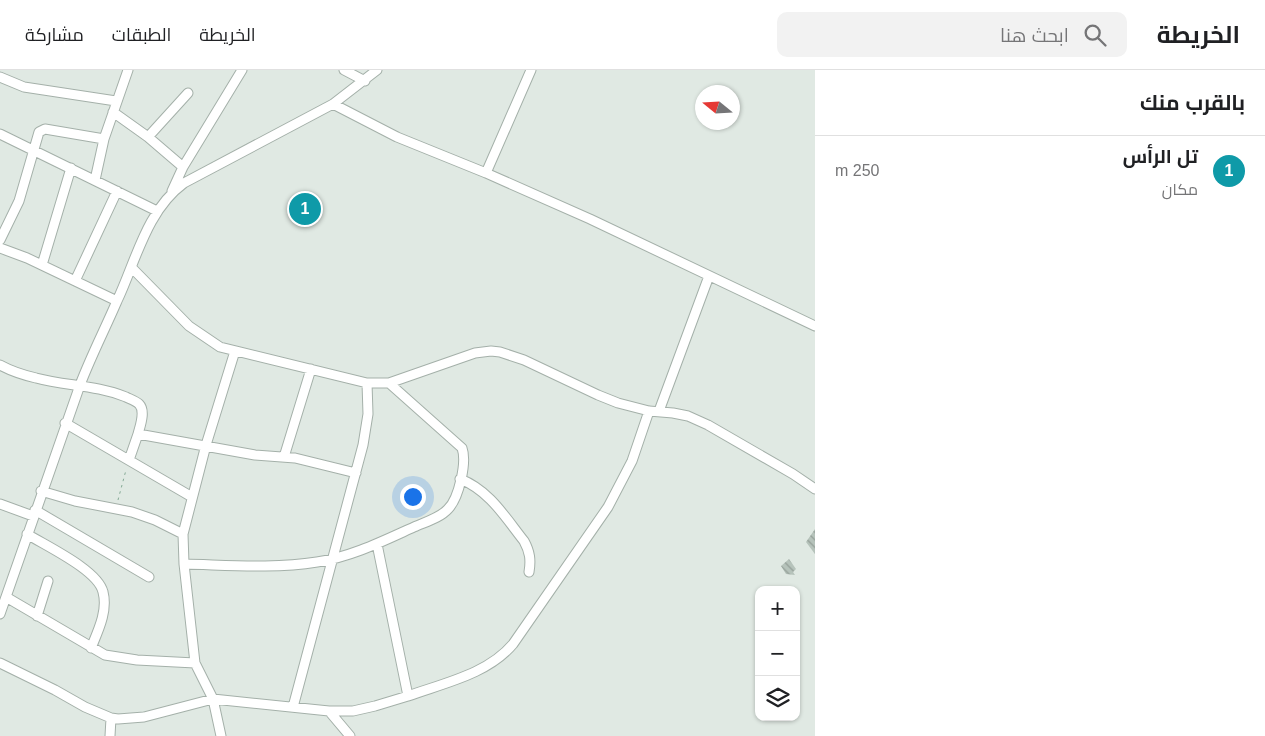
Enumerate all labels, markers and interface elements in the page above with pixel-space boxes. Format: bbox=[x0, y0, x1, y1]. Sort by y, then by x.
search box bbox=[777, 12, 1127, 57]
icon: search bbox=[1081, 21, 1109, 49]
text: الخريطة bbox=[1157, 21, 1240, 48]
text: مشاركة bbox=[25, 25, 84, 45]
text: الطبقات bbox=[112, 25, 171, 45]
text: الخريطة bbox=[199, 25, 256, 45]
text: ابحث هنا bbox=[1000, 25, 1069, 46]
north arrow bbox=[695, 85, 740, 130]
text: بالقرب منك bbox=[1140, 91, 1245, 114]
text: تل الرأس bbox=[1123, 146, 1198, 167]
text: 250 m bbox=[835, 162, 879, 179]
text: 1 bbox=[1225, 162, 1233, 179]
text: مكان bbox=[1162, 181, 1198, 198]
pin: 1 bbox=[289, 190, 321, 228]
your location bbox=[400, 484, 426, 510]
map controls bbox=[755, 586, 800, 721]
button: + bbox=[755, 586, 800, 631]
button: − bbox=[755, 631, 800, 676]
button: layers bbox=[755, 676, 800, 721]

